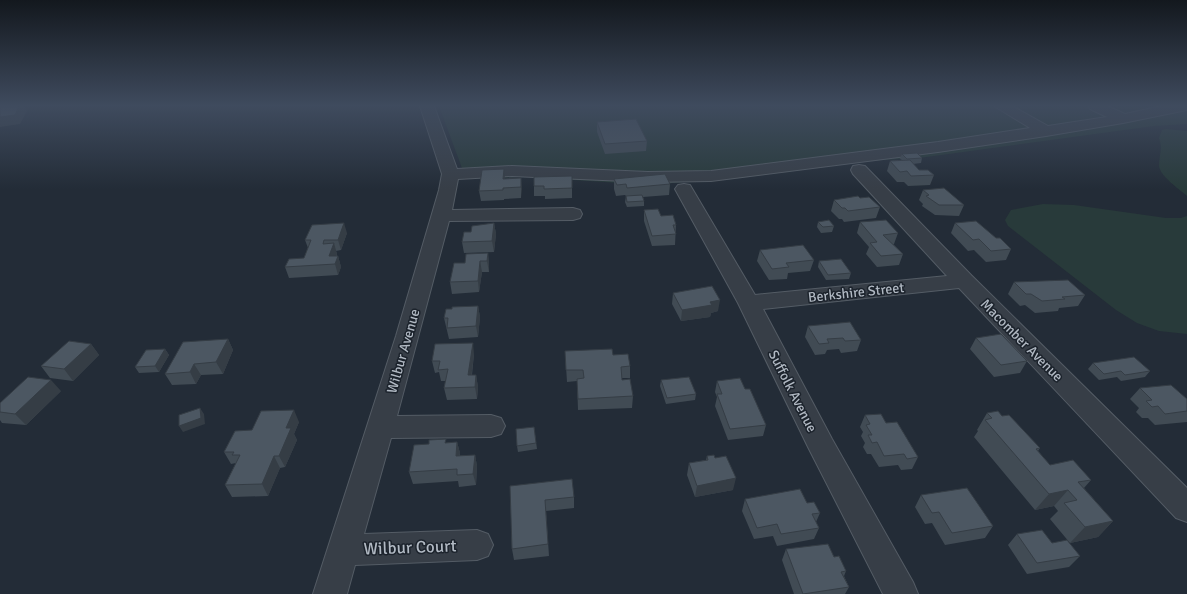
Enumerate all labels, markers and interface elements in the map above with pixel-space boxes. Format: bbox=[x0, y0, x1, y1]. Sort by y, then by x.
street label: Berkshire Street bbox=[807, 279, 905, 306]
street label: Macomber Avenue bbox=[977, 296, 1066, 385]
street label: Wilbur Avenue bbox=[383, 307, 424, 395]
street label: Suffolk Avenue bbox=[765, 347, 820, 435]
street label: Wilbur Court bbox=[363, 535, 457, 560]

